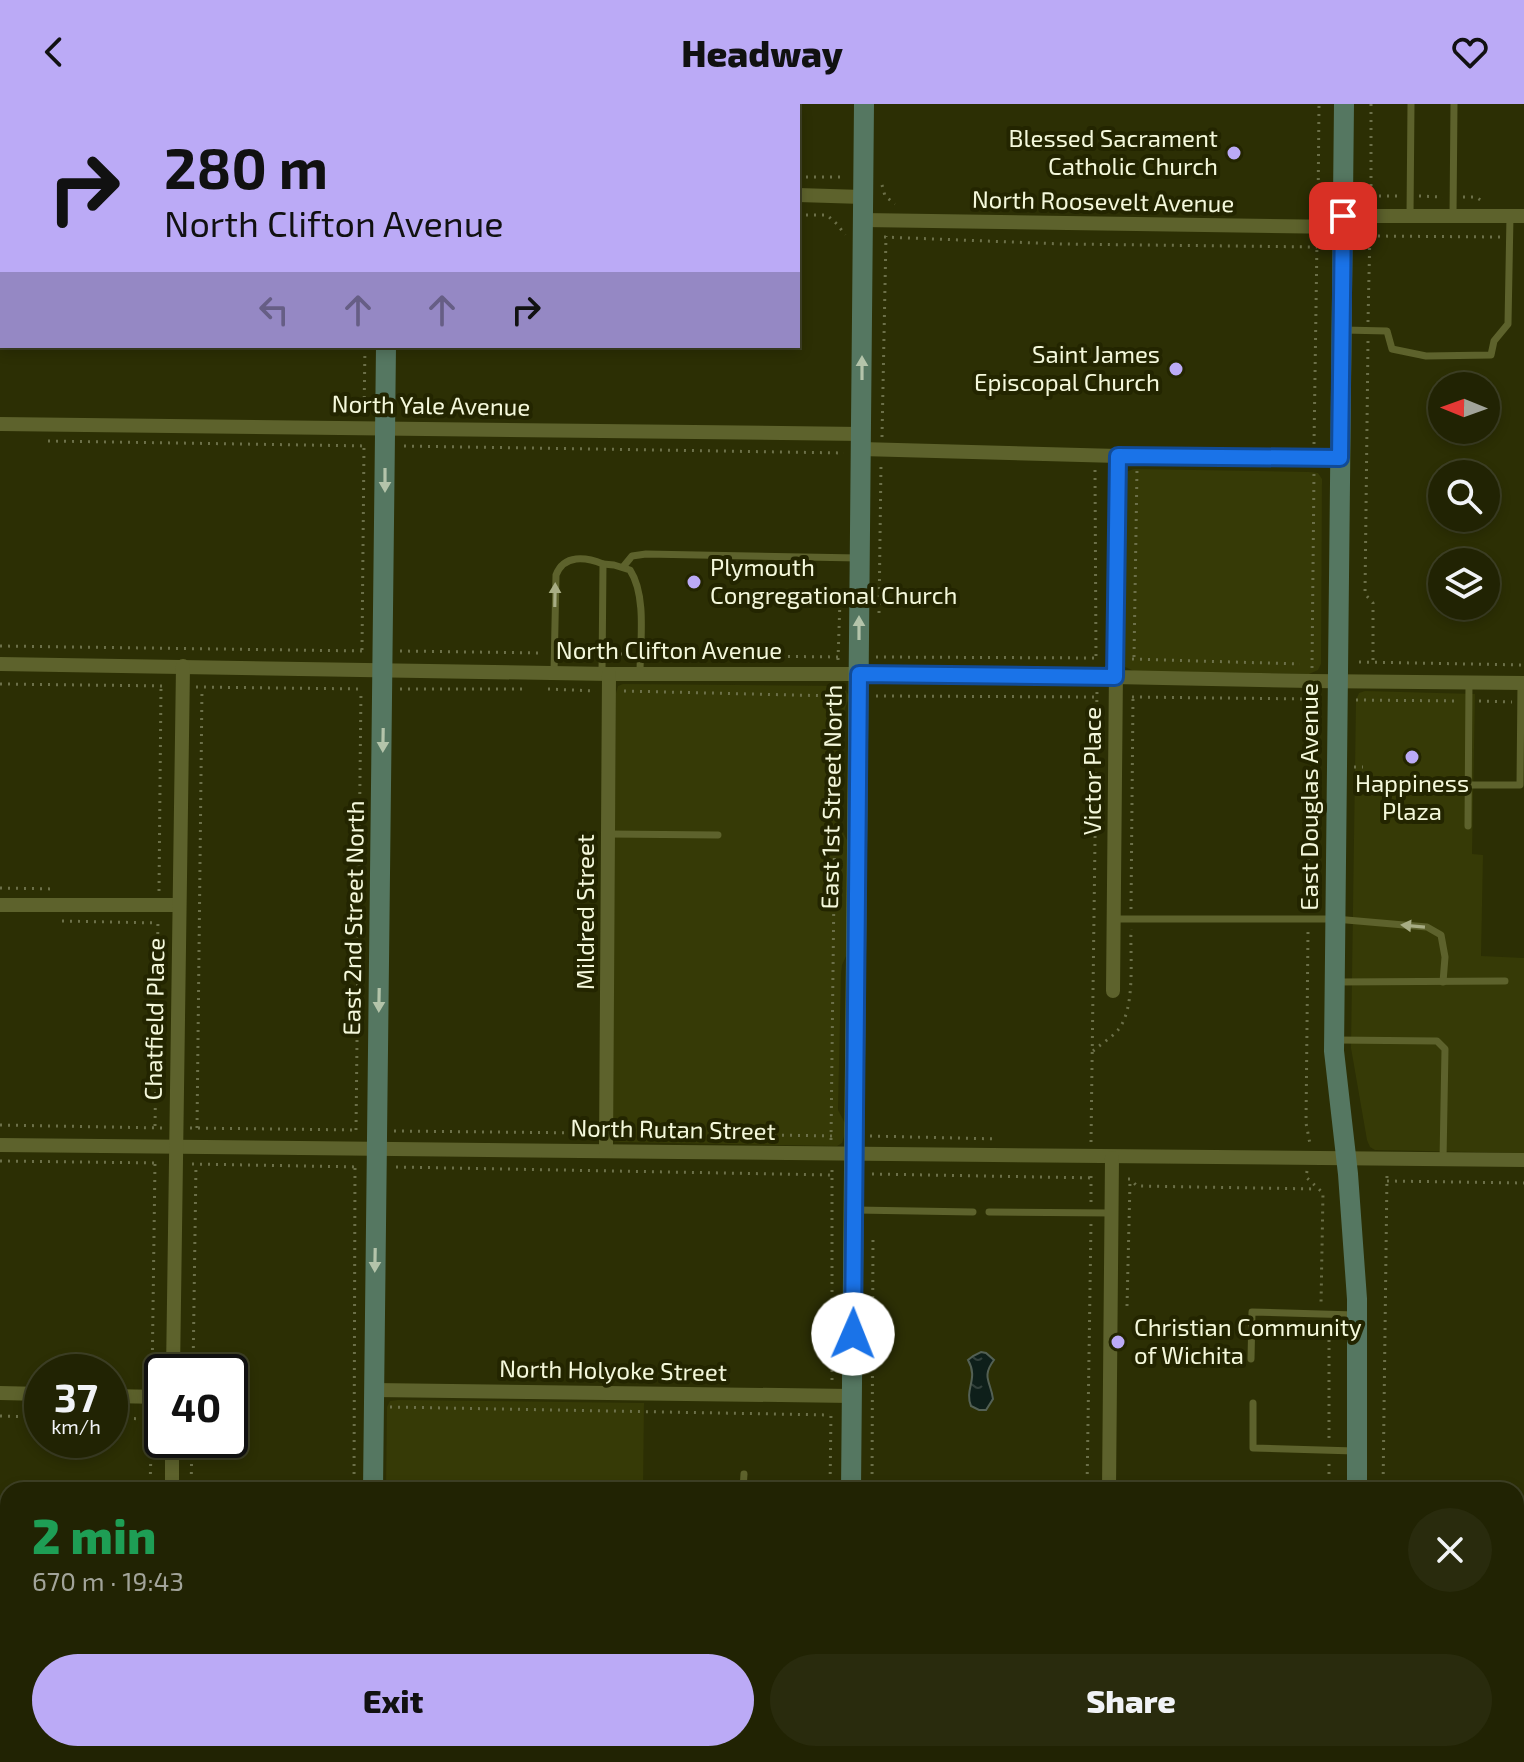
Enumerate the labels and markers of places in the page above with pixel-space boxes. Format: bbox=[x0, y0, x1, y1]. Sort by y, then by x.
place label: Blessed Sacrament Catholic Church bbox=[1009, 123, 1218, 180]
marker: Blessed Sacrament Catholic Church bbox=[1225, 144, 1243, 162]
pin bbox=[1309, 182, 1377, 250]
place label: Saint James Episcopal Church bbox=[974, 339, 1160, 396]
marker: Saint James Episcopal Church bbox=[1167, 360, 1185, 378]
place label: Plymouth Congregational Church bbox=[710, 552, 957, 609]
marker: Plymouth Congregational Church bbox=[685, 573, 703, 591]
marker: Happiness Plaza bbox=[1403, 748, 1421, 766]
place label: Happiness Plaza bbox=[1355, 768, 1469, 825]
place label: Christian Community of Wichita bbox=[1134, 1312, 1362, 1369]
marker: Christian Community of Wichita bbox=[1109, 1333, 1127, 1351]

